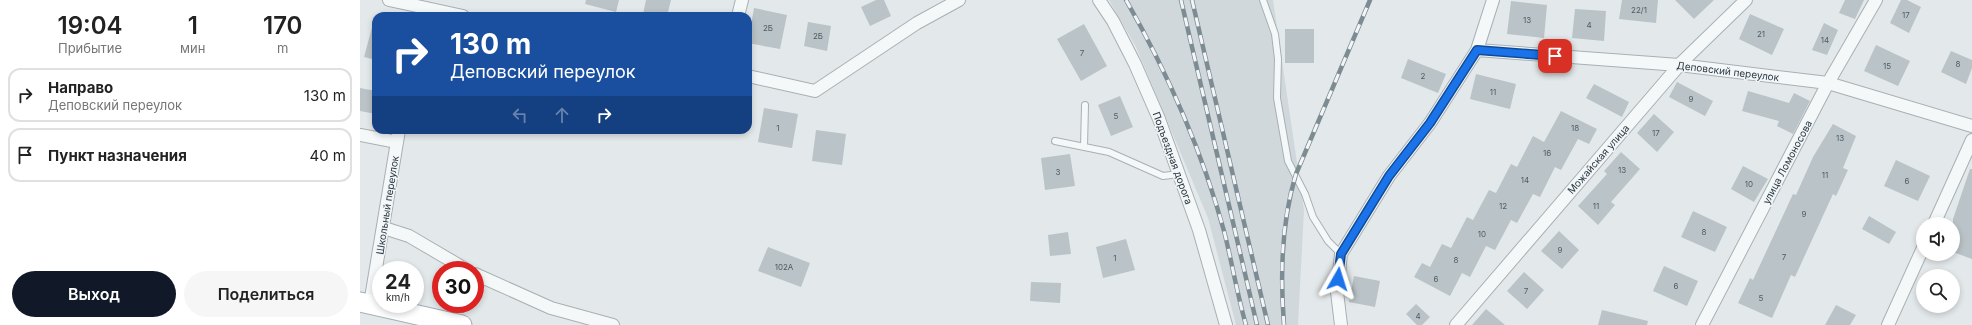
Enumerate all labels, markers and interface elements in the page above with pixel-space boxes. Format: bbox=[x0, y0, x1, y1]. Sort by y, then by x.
house number: 22/1 bbox=[1631, 5, 1647, 15]
house number: 17 bbox=[1902, 10, 1910, 20]
text: 19:04 bbox=[58, 11, 123, 40]
text: 1 bbox=[188, 11, 198, 40]
text: 170 bbox=[263, 11, 302, 40]
house number: 13 bbox=[1523, 15, 1531, 25]
house number: 4 bbox=[1586, 20, 1592, 30]
house number: 2Б bbox=[763, 23, 773, 33]
text: 130 m bbox=[450, 27, 531, 61]
icon: right bbox=[384, 28, 436, 80]
house number: 21 bbox=[1757, 29, 1765, 39]
house number: 2Б bbox=[813, 31, 823, 41]
house number: 14 bbox=[1821, 35, 1829, 45]
pin bbox=[1538, 39, 1572, 73]
text: Прибытие bbox=[58, 40, 122, 56]
text: мин bbox=[180, 40, 205, 56]
text: m bbox=[277, 40, 288, 56]
icon: arrive bbox=[1544, 45, 1566, 67]
house number: 7 bbox=[1080, 48, 1085, 58]
street label: Деповский переулок bbox=[1676, 59, 1780, 83]
house number: 8 bbox=[1956, 59, 1961, 69]
text: Деповский переулок bbox=[450, 61, 636, 82]
house number: 15 bbox=[1883, 61, 1891, 71]
house number: 2 bbox=[1421, 71, 1426, 81]
text: Направо bbox=[48, 78, 113, 97]
icon: right bbox=[14, 84, 36, 106]
text: 130 m bbox=[304, 86, 346, 105]
house number: 11 bbox=[1490, 87, 1496, 97]
house number: 9 bbox=[1689, 94, 1694, 104]
text: Деповский переулок bbox=[48, 97, 182, 113]
icon: left bbox=[509, 104, 531, 126]
icon: ahead bbox=[551, 104, 573, 126]
icon: right bbox=[593, 104, 615, 126]
street label: Подъездная дорога bbox=[1151, 110, 1195, 206]
house number: 5 bbox=[1114, 111, 1119, 121]
street label: улица Ломоносова bbox=[1760, 118, 1814, 206]
street label: Можайская улица bbox=[1565, 122, 1631, 196]
house number: 1 bbox=[776, 123, 780, 133]
house number: 18 bbox=[1571, 123, 1579, 133]
house number: 17 bbox=[1652, 128, 1660, 138]
house number: 13 bbox=[1836, 133, 1844, 143]
icon: arrive bbox=[14, 144, 36, 166]
text: Пункт назначения bbox=[48, 146, 187, 165]
text: 40 m bbox=[309, 146, 346, 165]
house number: 16 bbox=[1543, 148, 1551, 158]
street label: Школьный переулок bbox=[373, 154, 401, 255]
house number: 13 bbox=[1618, 165, 1626, 175]
house number: 3 bbox=[1056, 167, 1061, 177]
house number: 11 bbox=[1822, 170, 1828, 180]
house number: 14 bbox=[1521, 175, 1529, 185]
house number: 6 bbox=[1905, 176, 1910, 186]
house number: 10 bbox=[1745, 179, 1753, 189]
house number: 12 bbox=[1499, 201, 1507, 211]
house number: 11 bbox=[1593, 201, 1599, 211]
house number: 9 bbox=[1802, 209, 1807, 219]
map controls bbox=[1916, 217, 1960, 313]
button: sound bbox=[1916, 217, 1960, 261]
house number: 8 bbox=[1702, 227, 1707, 237]
house number: 10 bbox=[1478, 229, 1486, 239]
house number: 9 bbox=[1558, 245, 1563, 255]
house number: 7 bbox=[1782, 252, 1787, 262]
house number: 1 bbox=[1113, 253, 1117, 263]
house number: 8 bbox=[1454, 255, 1459, 265]
position arrow bbox=[1317, 258, 1359, 300]
speed limit sign: 30 bbox=[432, 261, 484, 313]
house number: 102А bbox=[775, 262, 794, 272]
button: search bbox=[1916, 269, 1960, 313]
text: 24 bbox=[385, 270, 411, 294]
button: Выход bbox=[12, 271, 176, 317]
button: Поделиться bbox=[184, 271, 348, 317]
house number: 6 bbox=[1434, 274, 1439, 284]
house number: 6 bbox=[1674, 281, 1679, 291]
house number: 7 bbox=[1524, 286, 1529, 296]
text: km/h bbox=[386, 291, 410, 303]
house number: 5 bbox=[1759, 293, 1764, 303]
house number: 4 bbox=[1415, 311, 1421, 321]

